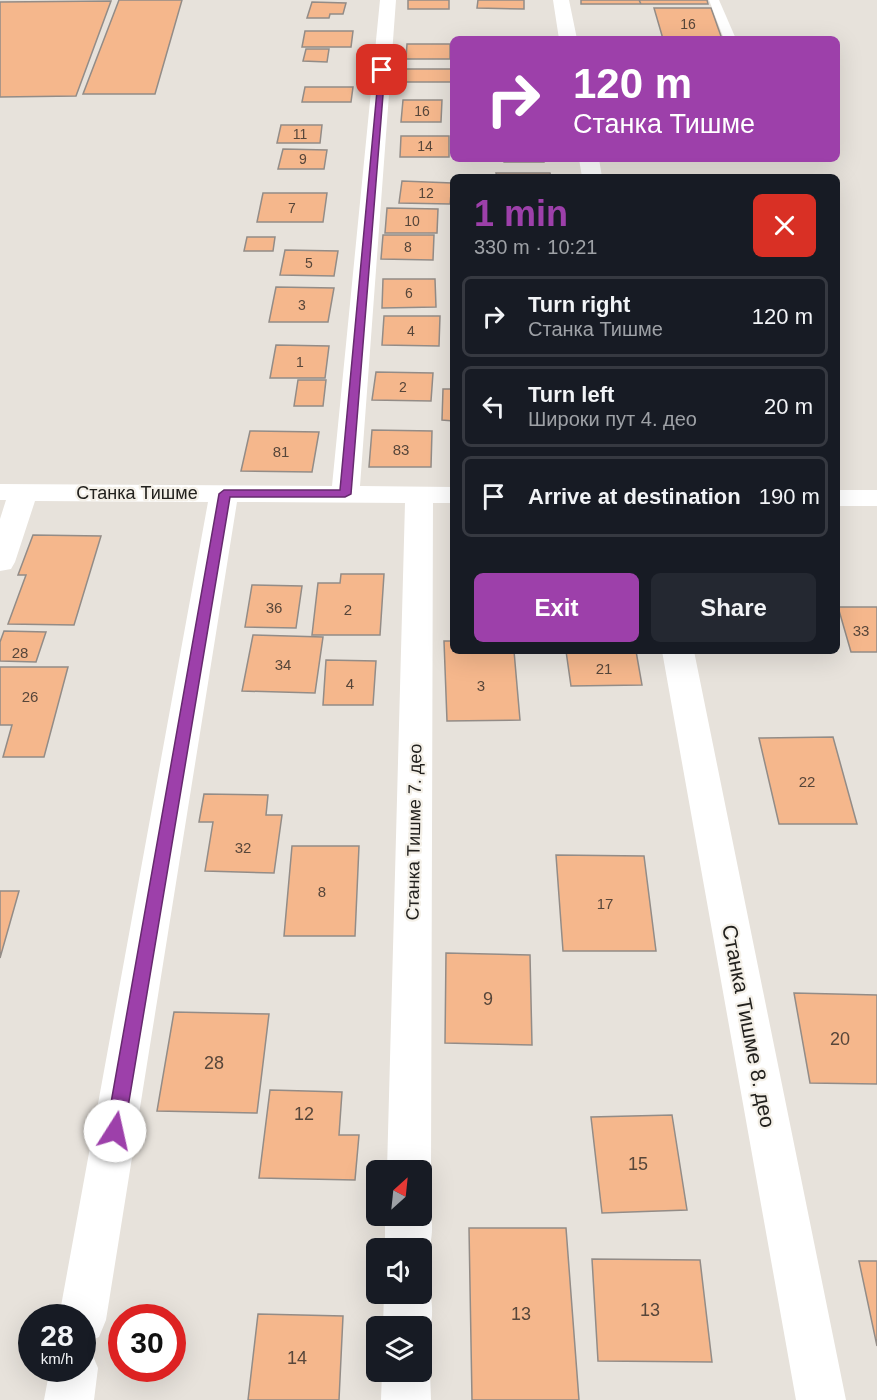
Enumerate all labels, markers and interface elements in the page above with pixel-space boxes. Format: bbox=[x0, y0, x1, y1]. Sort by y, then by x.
house number: 16 bbox=[680, 16, 696, 32]
pin bbox=[356, 44, 407, 95]
icon: arrive bbox=[365, 53, 398, 86]
icon: right bbox=[474, 60, 552, 138]
text: 120 m bbox=[573, 60, 692, 107]
house number: 16 bbox=[414, 103, 430, 119]
text: Станка Тишме bbox=[573, 109, 755, 139]
house number: 11 bbox=[293, 126, 307, 142]
house number: 14 bbox=[417, 138, 433, 154]
house number: 9 bbox=[299, 151, 307, 167]
house number: 12 bbox=[418, 185, 434, 201]
text: 1 min bbox=[474, 193, 568, 234]
button: close bbox=[753, 194, 816, 257]
house number: 7 bbox=[288, 200, 296, 216]
house number: 10 bbox=[404, 213, 420, 229]
text: 330 m · 10:21 bbox=[474, 236, 597, 258]
house number: 8 bbox=[404, 239, 412, 255]
house number: 5 bbox=[305, 255, 313, 271]
house number: 6 bbox=[405, 285, 413, 301]
text: Turn right bbox=[528, 292, 630, 317]
house number: 3 bbox=[298, 297, 306, 313]
icon: right bbox=[477, 300, 510, 333]
text: 120 m bbox=[752, 304, 813, 329]
text: Станка Тишме bbox=[528, 318, 663, 340]
house number: 4 bbox=[407, 323, 415, 339]
house number: 1 bbox=[296, 354, 304, 370]
house number: 2 bbox=[399, 379, 407, 395]
text: Turn left bbox=[528, 382, 614, 407]
icon: left bbox=[477, 390, 510, 423]
text: 20 m bbox=[764, 394, 813, 419]
text: Широки пут 4. део bbox=[528, 408, 697, 430]
house number: 83 bbox=[393, 441, 409, 458]
house number: 81 bbox=[273, 443, 289, 460]
icon: arrive bbox=[477, 480, 510, 513]
street label: Станка Тишме bbox=[76, 483, 198, 503]
text: Arrive at destination bbox=[528, 484, 741, 509]
text: 190 m bbox=[759, 484, 820, 509]
button: Exit bbox=[474, 573, 639, 642]
button: Share bbox=[651, 573, 816, 642]
house number: 36 bbox=[266, 599, 282, 616]
house number: 2 bbox=[344, 601, 352, 618]
house number: 33 bbox=[853, 622, 869, 639]
house number: 28 bbox=[12, 644, 28, 661]
house number: 34 bbox=[275, 656, 291, 673]
house number: 21 bbox=[596, 660, 612, 677]
house number: 4 bbox=[346, 675, 354, 692]
house number: 3 bbox=[477, 677, 485, 694]
house number: 26 bbox=[22, 688, 38, 705]
street label: Станка Тишме 7. део bbox=[402, 743, 426, 921]
house number: 22 bbox=[799, 773, 815, 790]
house number: 32 bbox=[235, 839, 251, 856]
house number: 8 bbox=[318, 883, 326, 900]
house number: 17 bbox=[597, 895, 613, 912]
street label: Станка Тишме 8. део bbox=[718, 923, 780, 1129]
house number: 9 bbox=[483, 989, 493, 1009]
house number: 20 bbox=[830, 1029, 850, 1049]
house number: 28 bbox=[204, 1053, 224, 1073]
position arrow bbox=[83, 1099, 147, 1163]
house number: 12 bbox=[294, 1104, 314, 1124]
house number: 15 bbox=[628, 1154, 648, 1174]
north arrow bbox=[366, 1160, 432, 1226]
map controls bbox=[366, 1160, 432, 1382]
button: sound bbox=[366, 1238, 432, 1304]
house number: 13 bbox=[640, 1300, 660, 1320]
speed limit sign: 30 bbox=[108, 1304, 186, 1382]
house number: 13 bbox=[511, 1304, 531, 1324]
button: layers bbox=[366, 1316, 432, 1382]
text: 28 bbox=[40, 1319, 74, 1352]
house number: 14 bbox=[287, 1348, 307, 1368]
text: km/h bbox=[41, 1350, 73, 1367]

